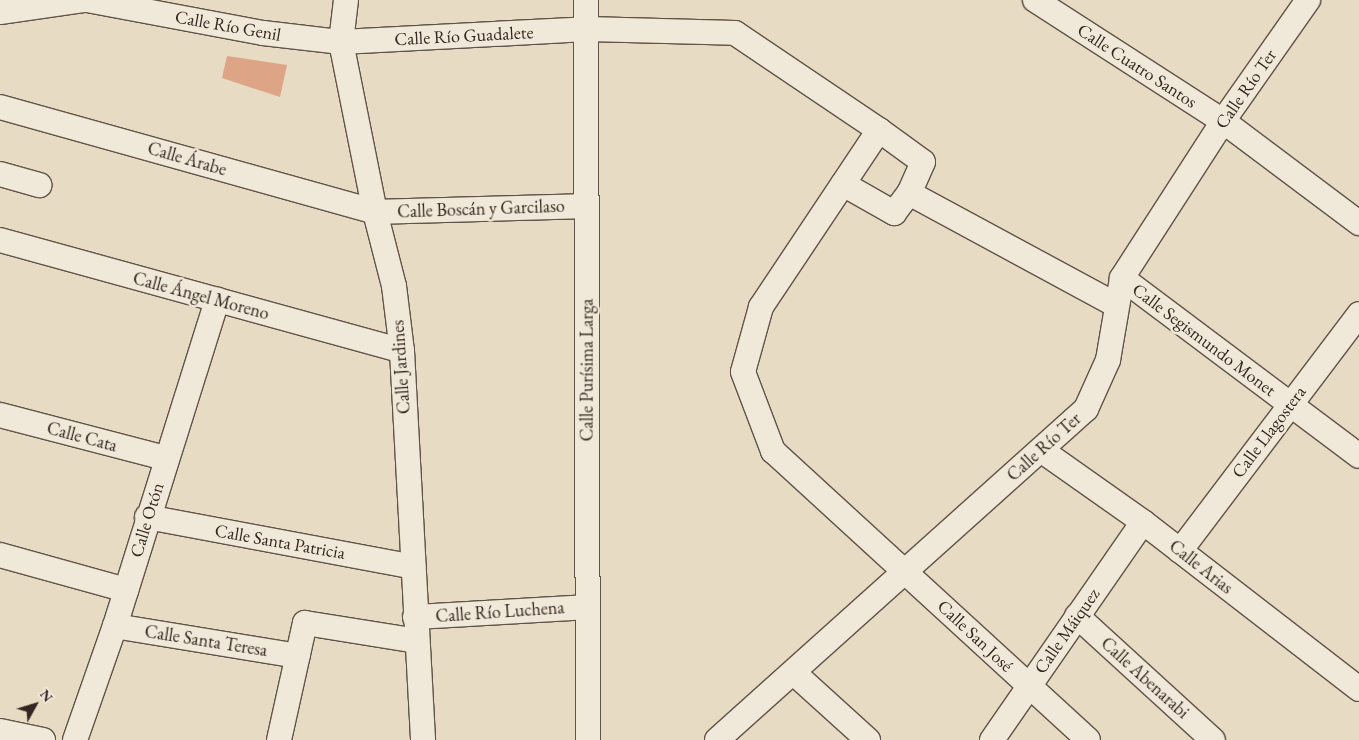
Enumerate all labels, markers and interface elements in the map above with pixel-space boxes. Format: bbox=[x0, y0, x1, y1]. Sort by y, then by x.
street label: Calle Río Genil bbox=[173, 6, 283, 46]
street label: Calle Cuatro Santos bbox=[1073, 19, 1201, 113]
street label: Calle Río Guadalete bbox=[394, 22, 534, 50]
street label: Calle Río Ter bbox=[1211, 45, 1281, 133]
street label: Calle Árabe bbox=[145, 137, 229, 181]
street label: Calle Boscán y Garcilaso bbox=[397, 195, 565, 223]
street label: Calle Ángel Moreno bbox=[131, 267, 271, 325]
street label: Calle Segismundo Monet bbox=[1128, 279, 1280, 401]
street label: Calle Purísima Larga bbox=[576, 299, 598, 441]
street label: Calle Jardines bbox=[387, 319, 415, 415]
street label: Calle Llagostera bbox=[1227, 382, 1311, 482]
street label: Calle Río Ter bbox=[1003, 408, 1085, 486]
street label: Calle Cata bbox=[44, 417, 120, 457]
street label: Calle Otón bbox=[125, 480, 169, 560]
street label: Calle Santa Patricia bbox=[213, 520, 347, 564]
street label: Calle Arias bbox=[1165, 535, 1237, 599]
street label: Calle Máiquez bbox=[1030, 584, 1104, 678]
street label: Calle San José bbox=[933, 595, 1017, 677]
street label: Calle Río Luchena bbox=[435, 597, 565, 627]
street label: Calle Santa Teresa bbox=[143, 621, 269, 661]
street label: Calle Abenarabi bbox=[1096, 633, 1194, 723]
north arrow bbox=[10, 680, 60, 730]
text: N bbox=[36, 685, 57, 706]

